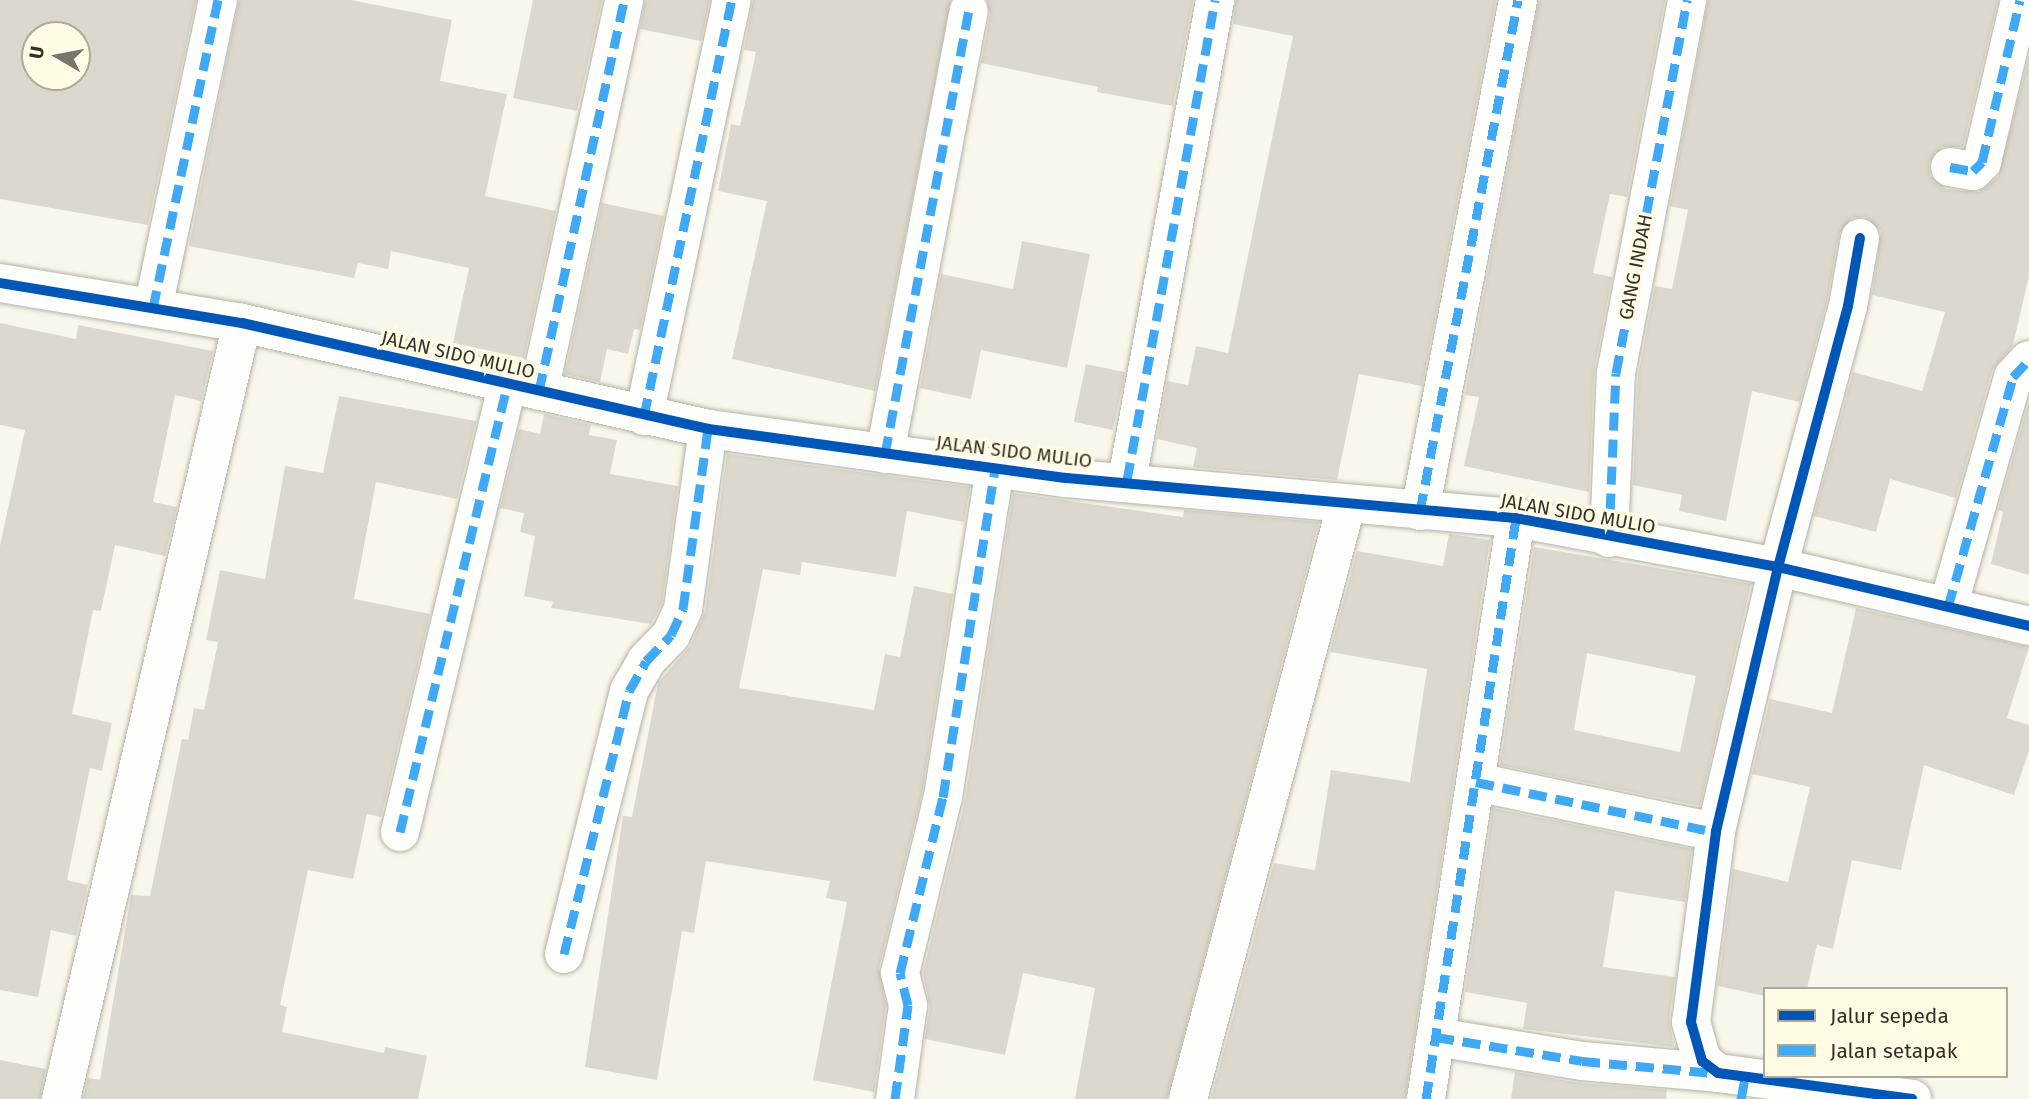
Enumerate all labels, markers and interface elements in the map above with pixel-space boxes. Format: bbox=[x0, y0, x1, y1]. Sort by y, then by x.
north arrow bbox=[21, 21, 91, 91]
text: U bbox=[24, 45, 49, 61]
street label: GANG INDAH bbox=[1615, 212, 1657, 322]
street label: JALAN SIDO MULIO bbox=[379, 326, 537, 384]
street label: JALAN SIDO MULIO bbox=[935, 431, 1093, 473]
street label: JALAN SIDO MULIO bbox=[1499, 489, 1657, 539]
legend bbox=[1763, 987, 2008, 1078]
text: Jalur sepeda bbox=[1830, 1003, 1949, 1029]
text: Jalan setapak bbox=[1830, 1038, 1958, 1064]

